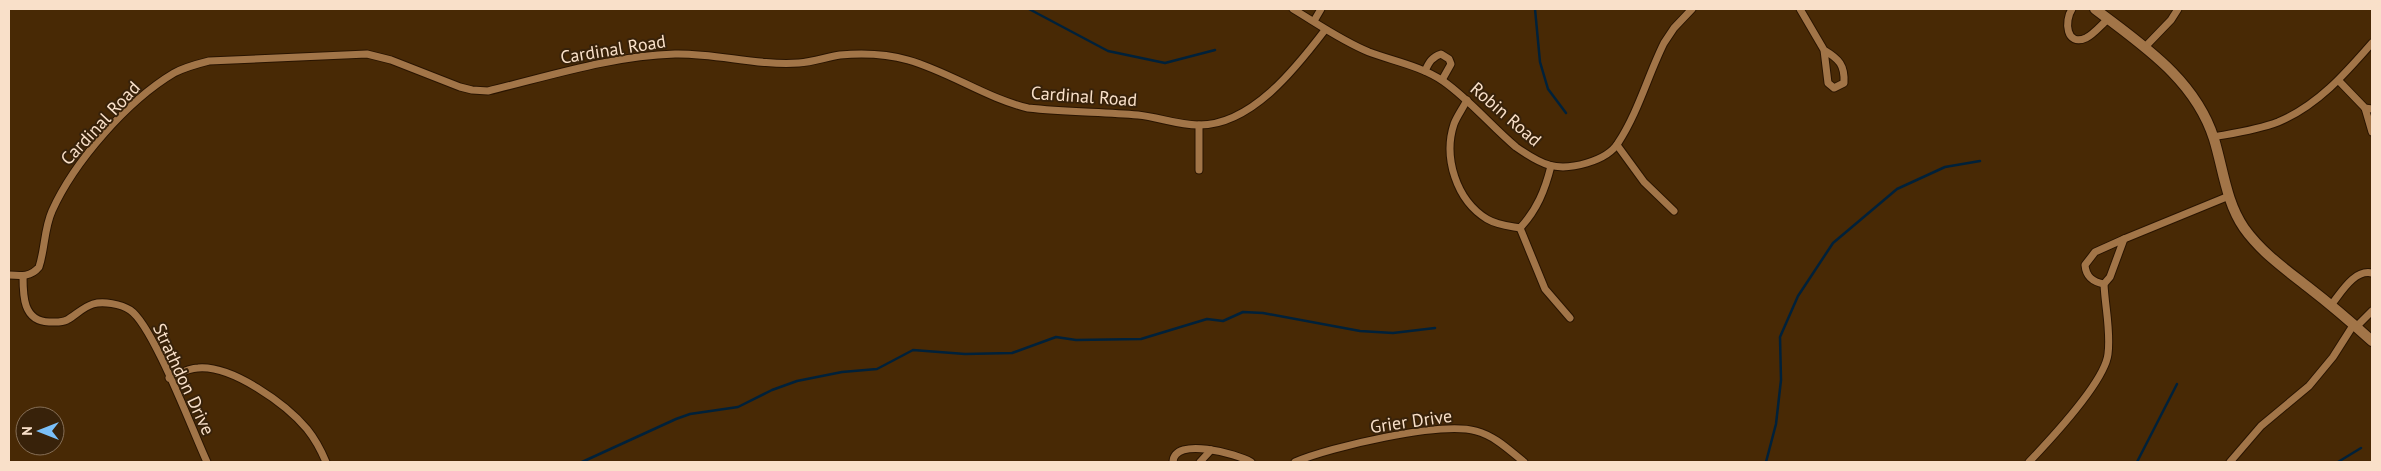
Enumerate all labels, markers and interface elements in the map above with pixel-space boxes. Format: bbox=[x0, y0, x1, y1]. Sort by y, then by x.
street label: Cardinal Road bbox=[559, 29, 667, 69]
street label: Cardinal Road bbox=[55, 76, 145, 170]
street label: Robin Road bbox=[1466, 77, 1546, 151]
street label: Cardinal Road bbox=[1030, 81, 1138, 111]
street label: Strathdon Drive bbox=[148, 319, 220, 439]
street label: Grier Drive bbox=[1369, 404, 1453, 438]
north arrow bbox=[15, 406, 65, 456]
text: N bbox=[18, 426, 36, 436]

